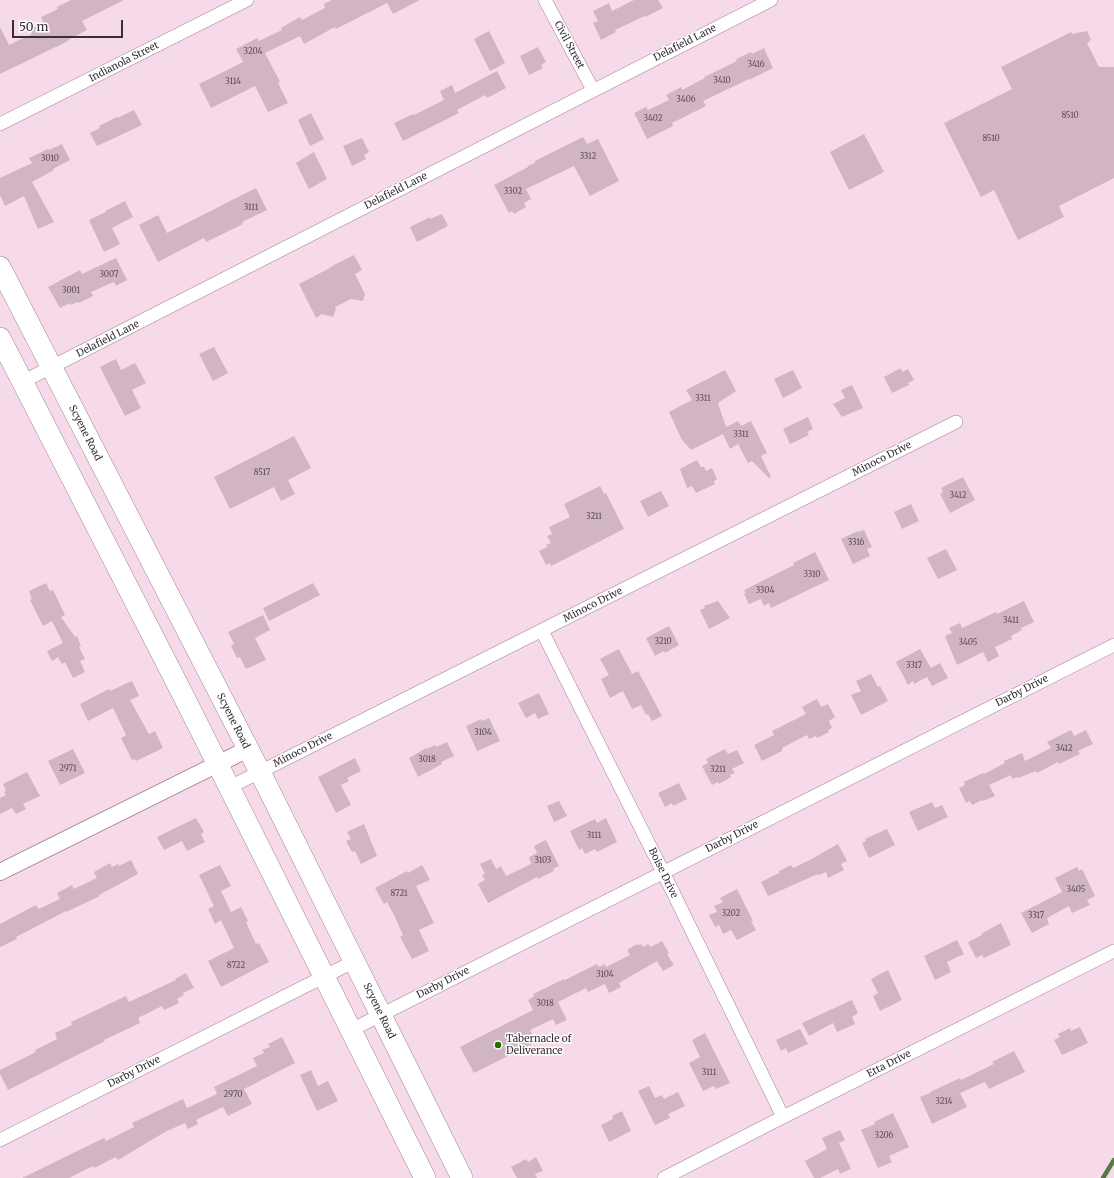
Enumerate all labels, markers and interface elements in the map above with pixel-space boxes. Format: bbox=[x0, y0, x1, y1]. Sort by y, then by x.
scale bar bbox=[14, 12, 125, 38]
text: 50 m bbox=[19, 19, 48, 34]
street label: Civil Street bbox=[551, 19, 587, 71]
street label: Delafield Lane bbox=[652, 22, 718, 64]
street label: Indianola Street bbox=[87, 39, 161, 85]
house number: 3204 bbox=[244, 47, 262, 57]
house number: 3416 bbox=[748, 60, 764, 70]
house number: 3410 bbox=[713, 76, 731, 86]
house number: 3114 bbox=[225, 77, 241, 87]
house number: 3406 bbox=[676, 95, 696, 105]
house number: 8510 bbox=[1061, 111, 1079, 121]
house number: 3402 bbox=[644, 114, 662, 124]
house number: 8510 bbox=[982, 134, 1000, 144]
house number: 3312 bbox=[580, 152, 596, 162]
house number: 3010 bbox=[41, 154, 59, 164]
street label: Delafield Lane bbox=[363, 170, 429, 212]
house number: 3302 bbox=[504, 187, 522, 197]
house number: 3111 bbox=[244, 203, 258, 213]
house number: 3007 bbox=[99, 270, 119, 280]
house number: 3001 bbox=[62, 286, 80, 296]
street label: Delafield Lane bbox=[75, 318, 141, 360]
house number: 3311 bbox=[695, 394, 711, 404]
street label: Scyene Road bbox=[66, 403, 104, 463]
house number: 3311 bbox=[733, 430, 749, 440]
street label: Minoco Drive bbox=[850, 439, 914, 479]
house number: 8517 bbox=[254, 468, 270, 478]
house number: 3412 bbox=[949, 491, 967, 501]
house number: 3211 bbox=[586, 512, 602, 522]
house number: 3316 bbox=[848, 538, 864, 548]
house number: 3310 bbox=[804, 570, 820, 580]
street label: Minoco Drive bbox=[561, 585, 625, 625]
house number: 3304 bbox=[756, 586, 774, 596]
house number: 3411 bbox=[1003, 616, 1019, 626]
house number: 3210 bbox=[654, 637, 672, 647]
house number: 3405 bbox=[959, 638, 977, 648]
house number: 3317 bbox=[906, 661, 922, 671]
street label: Darby Drive bbox=[994, 673, 1050, 709]
street label: Scyene Road bbox=[214, 691, 252, 751]
house number: 3104 bbox=[474, 728, 492, 738]
street label: Minoco Drive bbox=[271, 730, 335, 770]
house number: 3412 bbox=[1055, 744, 1073, 754]
house number: 3018 bbox=[418, 755, 436, 765]
house number: 2971 bbox=[59, 764, 77, 774]
house number: 3211 bbox=[710, 765, 726, 775]
street label: Darby Drive bbox=[704, 819, 760, 855]
house number: 3111 bbox=[587, 831, 601, 841]
street label: Boise Drive bbox=[646, 846, 680, 900]
house number: 3103 bbox=[535, 856, 551, 866]
house number: 3405 bbox=[1067, 885, 1085, 895]
house number: 8721 bbox=[390, 889, 408, 899]
house number: 3202 bbox=[722, 909, 740, 919]
house number: 3317 bbox=[1028, 911, 1044, 921]
house number: 8722 bbox=[227, 961, 245, 971]
street label: Darby Drive bbox=[415, 965, 471, 1001]
house number: 3104 bbox=[596, 970, 614, 980]
street label: Scyene Road bbox=[360, 981, 398, 1041]
house number: 3018 bbox=[536, 999, 554, 1009]
place label: Tabernacle of Deliverance bbox=[506, 1033, 571, 1056]
marker: Tabernacle of Deliverance bbox=[493, 1040, 503, 1050]
street label: Etta Drive bbox=[865, 1048, 913, 1080]
street label: Darby Drive bbox=[106, 1054, 162, 1090]
house number: 3111 bbox=[702, 1068, 716, 1078]
house number: 2970 bbox=[224, 1090, 242, 1100]
house number: 3214 bbox=[936, 1097, 952, 1107]
house number: 3206 bbox=[875, 1131, 893, 1141]

